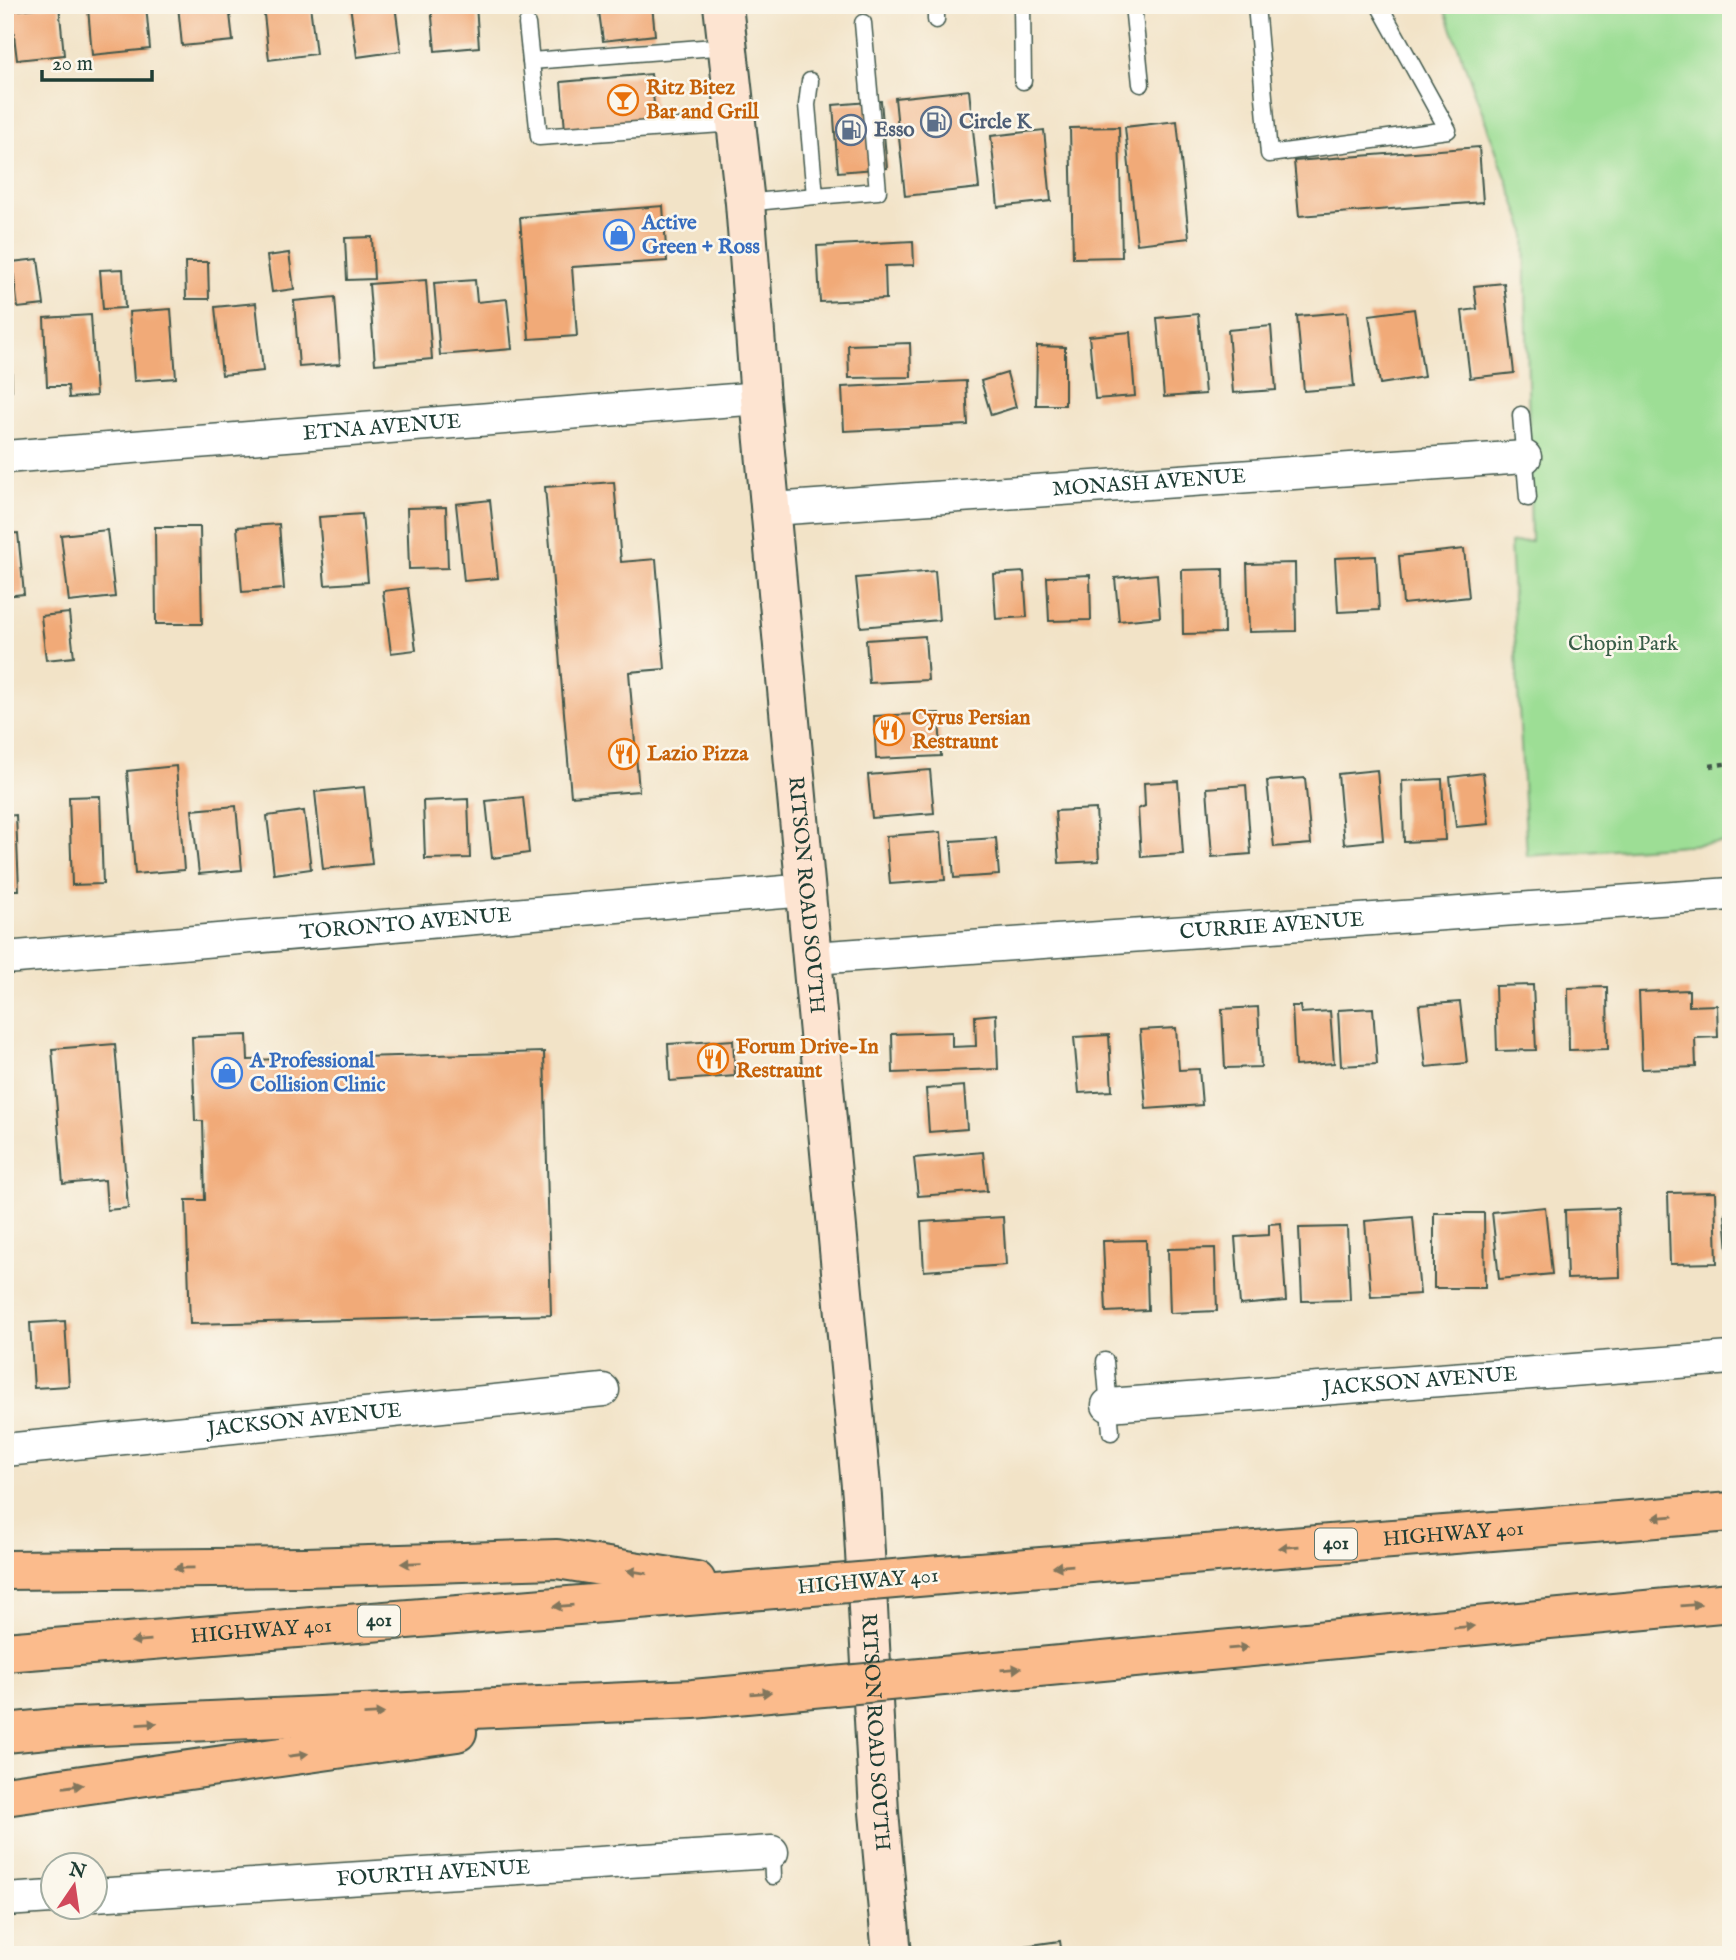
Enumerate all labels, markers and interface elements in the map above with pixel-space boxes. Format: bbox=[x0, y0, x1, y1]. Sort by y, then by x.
scale bar bbox=[42, 38, 152, 82]
text: 20 m bbox=[52, 51, 93, 78]
place label: Ritz Bitez Bar and Grill bbox=[646, 75, 760, 126]
bar icon: Ritz Bitez Bar and Grill bbox=[606, 83, 640, 117]
fuel station icon: Circle K bbox=[919, 105, 953, 139]
place label: Circle K bbox=[959, 109, 1032, 136]
fuel station icon: Esso bbox=[834, 113, 868, 147]
place label: Esso bbox=[874, 117, 915, 144]
place label: Active Green + Ross bbox=[641, 210, 760, 261]
shop icon: Active Green + Ross bbox=[602, 218, 636, 252]
street label: ETNA AVENUE bbox=[302, 408, 462, 447]
street label: MONASH AVENUE bbox=[1051, 463, 1247, 503]
park label: Chopin Park bbox=[1568, 631, 1679, 658]
place label: Cyrus Persian Restraunt bbox=[912, 705, 1030, 756]
restaurant icon: Cyrus Persian Restraunt bbox=[872, 713, 906, 747]
restaurant icon: Lazio Pizza bbox=[607, 737, 641, 771]
place label: Lazio Pizza bbox=[647, 741, 749, 768]
street label: RITSON ROAD SOUTH bbox=[782, 775, 831, 1015]
street label: TORONTO AVENUE bbox=[298, 902, 513, 946]
street label: CURRIE AVENUE bbox=[1179, 906, 1365, 946]
place label: Forum Drive-In Restraunt bbox=[736, 1034, 879, 1085]
restaurant icon: Forum Drive-In Restraunt bbox=[696, 1042, 730, 1076]
place label: A Professional Collision Clinic bbox=[249, 1048, 385, 1099]
shop icon: A Professional Collision Clinic bbox=[210, 1056, 244, 1090]
street label: JACKSON AVENUE bbox=[1320, 1361, 1518, 1402]
street label: JACKSON AVENUE bbox=[204, 1397, 403, 1443]
one-way arrow bbox=[1652, 1512, 1674, 1523]
street label: HIGHWAY 401 bbox=[1382, 1515, 1525, 1553]
road number: 401 bbox=[1315, 1528, 1357, 1560]
one-way arrow bbox=[1278, 1542, 1300, 1553]
one-way arrow bbox=[400, 1558, 422, 1569]
one-way arrow bbox=[1051, 1561, 1073, 1572]
one-way arrow bbox=[172, 1562, 194, 1574]
street label: HIGHWAY 401 bbox=[796, 1562, 940, 1602]
one-way arrow bbox=[626, 1566, 648, 1577]
one-way arrow bbox=[1680, 1599, 1702, 1610]
one-way arrow bbox=[552, 1601, 574, 1612]
road number: 401 bbox=[358, 1606, 400, 1637]
street label: HIGHWAY 401 bbox=[189, 1612, 333, 1650]
street label: RITSON ROAD SOUTH bbox=[855, 1612, 896, 1852]
one-way arrow bbox=[1453, 1621, 1475, 1632]
one-way arrow bbox=[130, 1636, 152, 1647]
one-way arrow bbox=[1227, 1642, 1249, 1653]
one-way arrow bbox=[1000, 1664, 1022, 1675]
one-way arrow bbox=[750, 1687, 772, 1698]
one-way arrow bbox=[363, 1708, 385, 1719]
one-way arrow bbox=[136, 1719, 158, 1730]
one-way arrow bbox=[287, 1749, 309, 1760]
one-way arrow bbox=[62, 1780, 84, 1791]
north arrow bbox=[38, 1852, 108, 1922]
street label: FOURTH AVENUE bbox=[336, 1854, 531, 1893]
text: N bbox=[66, 1858, 89, 1885]

